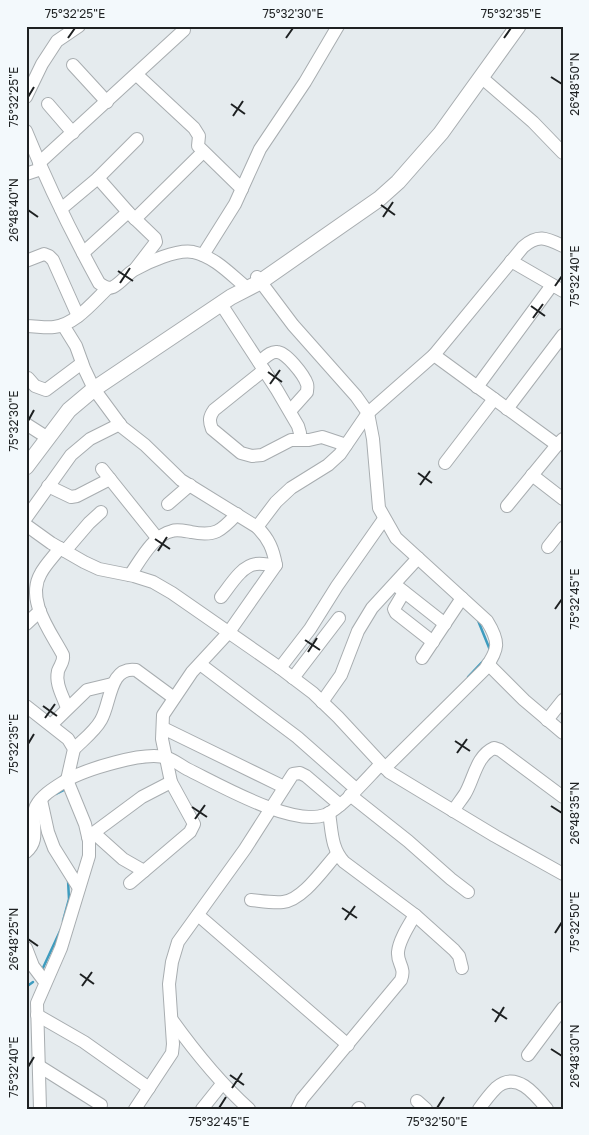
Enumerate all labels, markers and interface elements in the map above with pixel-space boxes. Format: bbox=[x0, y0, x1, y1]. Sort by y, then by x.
text: 75°32'25"E bbox=[45, 6, 105, 21]
text: 75°32'30"E bbox=[262, 6, 324, 21]
text: 75°32'35"E bbox=[481, 6, 541, 21]
text: 26°48'50"N bbox=[567, 52, 582, 116]
text: 75°32'25"E bbox=[6, 67, 21, 127]
text: 26°48'40"N bbox=[6, 178, 21, 242]
text: 75°32'40"E bbox=[567, 245, 582, 307]
text: 75°32'30"E bbox=[6, 390, 21, 452]
text: 75°32'45"E bbox=[567, 569, 582, 629]
text: 75°32'35"E bbox=[6, 714, 21, 774]
text: 26°48'35"N bbox=[567, 782, 582, 844]
text: 75°32'50"E bbox=[567, 891, 582, 953]
text: 26°48'25"N bbox=[6, 908, 21, 970]
text: 26°48'30"N bbox=[567, 1024, 582, 1088]
text: 75°32'40"E bbox=[6, 1036, 21, 1098]
text: 75°32'45"E bbox=[189, 1114, 249, 1129]
text: 75°32'50"E bbox=[406, 1114, 468, 1129]

